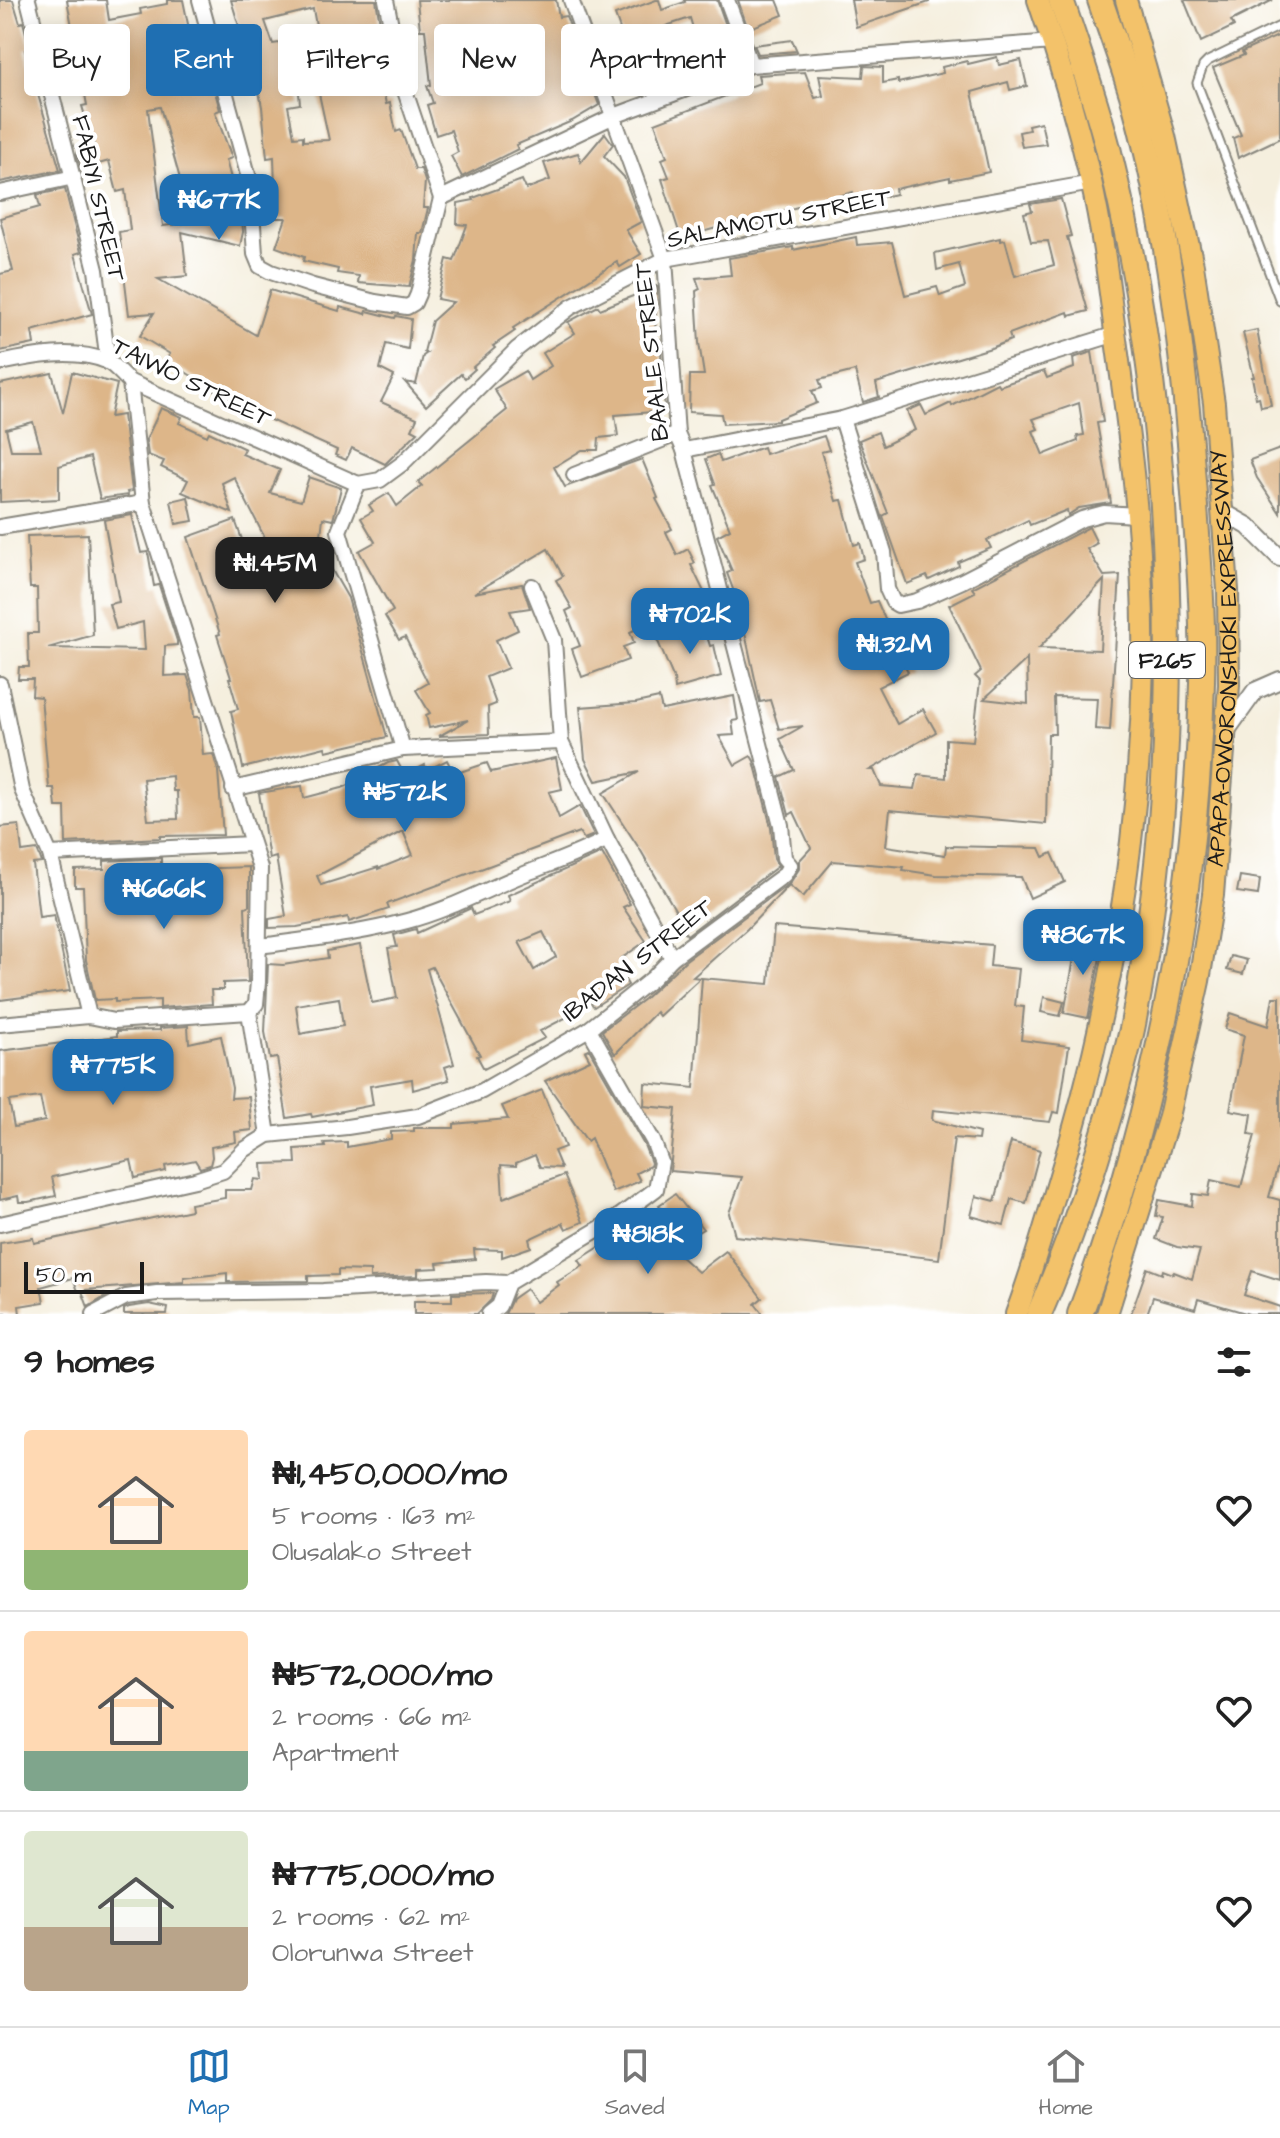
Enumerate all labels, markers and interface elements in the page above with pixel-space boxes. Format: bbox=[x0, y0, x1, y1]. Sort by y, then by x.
chip: Buy bbox=[24, 24, 130, 96]
chip: Rent bbox=[146, 24, 262, 96]
chip: Filters bbox=[278, 24, 418, 96]
chip: New bbox=[434, 24, 545, 96]
chip: Apartment bbox=[561, 24, 754, 96]
street label: FABIYI STREET bbox=[62, 112, 134, 285]
pin: ₦677K bbox=[163, 174, 275, 242]
street label: SALAMOTU STREET bbox=[664, 181, 894, 257]
text: ₦677K bbox=[178, 182, 260, 218]
street label: BAALE STREET bbox=[626, 261, 678, 443]
street label: TAIWO STREET bbox=[106, 330, 277, 436]
street label: APAPA-OWORONSHOKI EXPRESSWAY bbox=[1199, 449, 1247, 868]
pin: ₦1.45M bbox=[210, 537, 340, 605]
text: ₦1.45M bbox=[233, 545, 317, 581]
pin: ₦702K bbox=[634, 588, 746, 656]
text: ₦702K bbox=[649, 596, 731, 632]
pin: ₦1.32M bbox=[829, 618, 959, 686]
text: ₦1.32M bbox=[856, 626, 932, 662]
road number: F265 bbox=[1129, 642, 1205, 678]
pin: ₦572K bbox=[349, 766, 461, 834]
text: ₦572K bbox=[363, 774, 447, 810]
pin: ₦666K bbox=[108, 863, 220, 931]
text: ₦666K bbox=[122, 871, 206, 907]
street label: IBADAN STREET bbox=[555, 891, 720, 1030]
pin: ₦867K bbox=[1027, 909, 1139, 977]
text: ₦867K bbox=[1041, 917, 1125, 953]
pin: ₦775K bbox=[57, 1039, 169, 1107]
text: ₦775K bbox=[71, 1047, 155, 1083]
pin: ₦818K bbox=[592, 1208, 704, 1276]
text: ₦818K bbox=[612, 1216, 684, 1252]
scale bar bbox=[24, 1258, 144, 1294]
text: 50 m bbox=[36, 1260, 91, 1291]
text: 9 homes bbox=[24, 1338, 155, 1386]
icon: filters bbox=[1212, 1340, 1256, 1384]
text: ₦1,450,000/mo bbox=[272, 1450, 507, 1498]
icon: home bbox=[88, 1462, 184, 1558]
icon: heart bbox=[1212, 1488, 1256, 1532]
text: 5 rooms · 163 m² bbox=[272, 1498, 475, 1534]
text: Olusalako Street bbox=[272, 1534, 472, 1570]
text: ₦572,000/mo bbox=[272, 1651, 492, 1699]
icon: home bbox=[88, 1663, 184, 1759]
icon: heart bbox=[1212, 1689, 1256, 1733]
text: 2 rooms · 66 m² bbox=[272, 1699, 472, 1735]
text: Apartment bbox=[272, 1735, 399, 1771]
text: ₦775,000/mo bbox=[272, 1851, 494, 1899]
icon: home bbox=[88, 1863, 184, 1959]
icon: heart bbox=[1212, 1889, 1256, 1933]
text: 2 rooms · 62 m² bbox=[272, 1899, 470, 1935]
text: Olorunwa Street bbox=[272, 1935, 474, 1971]
tab: Map bbox=[187, 2044, 231, 2123]
tab: Saved bbox=[605, 2044, 665, 2123]
tab: Home bbox=[1038, 2044, 1093, 2123]

